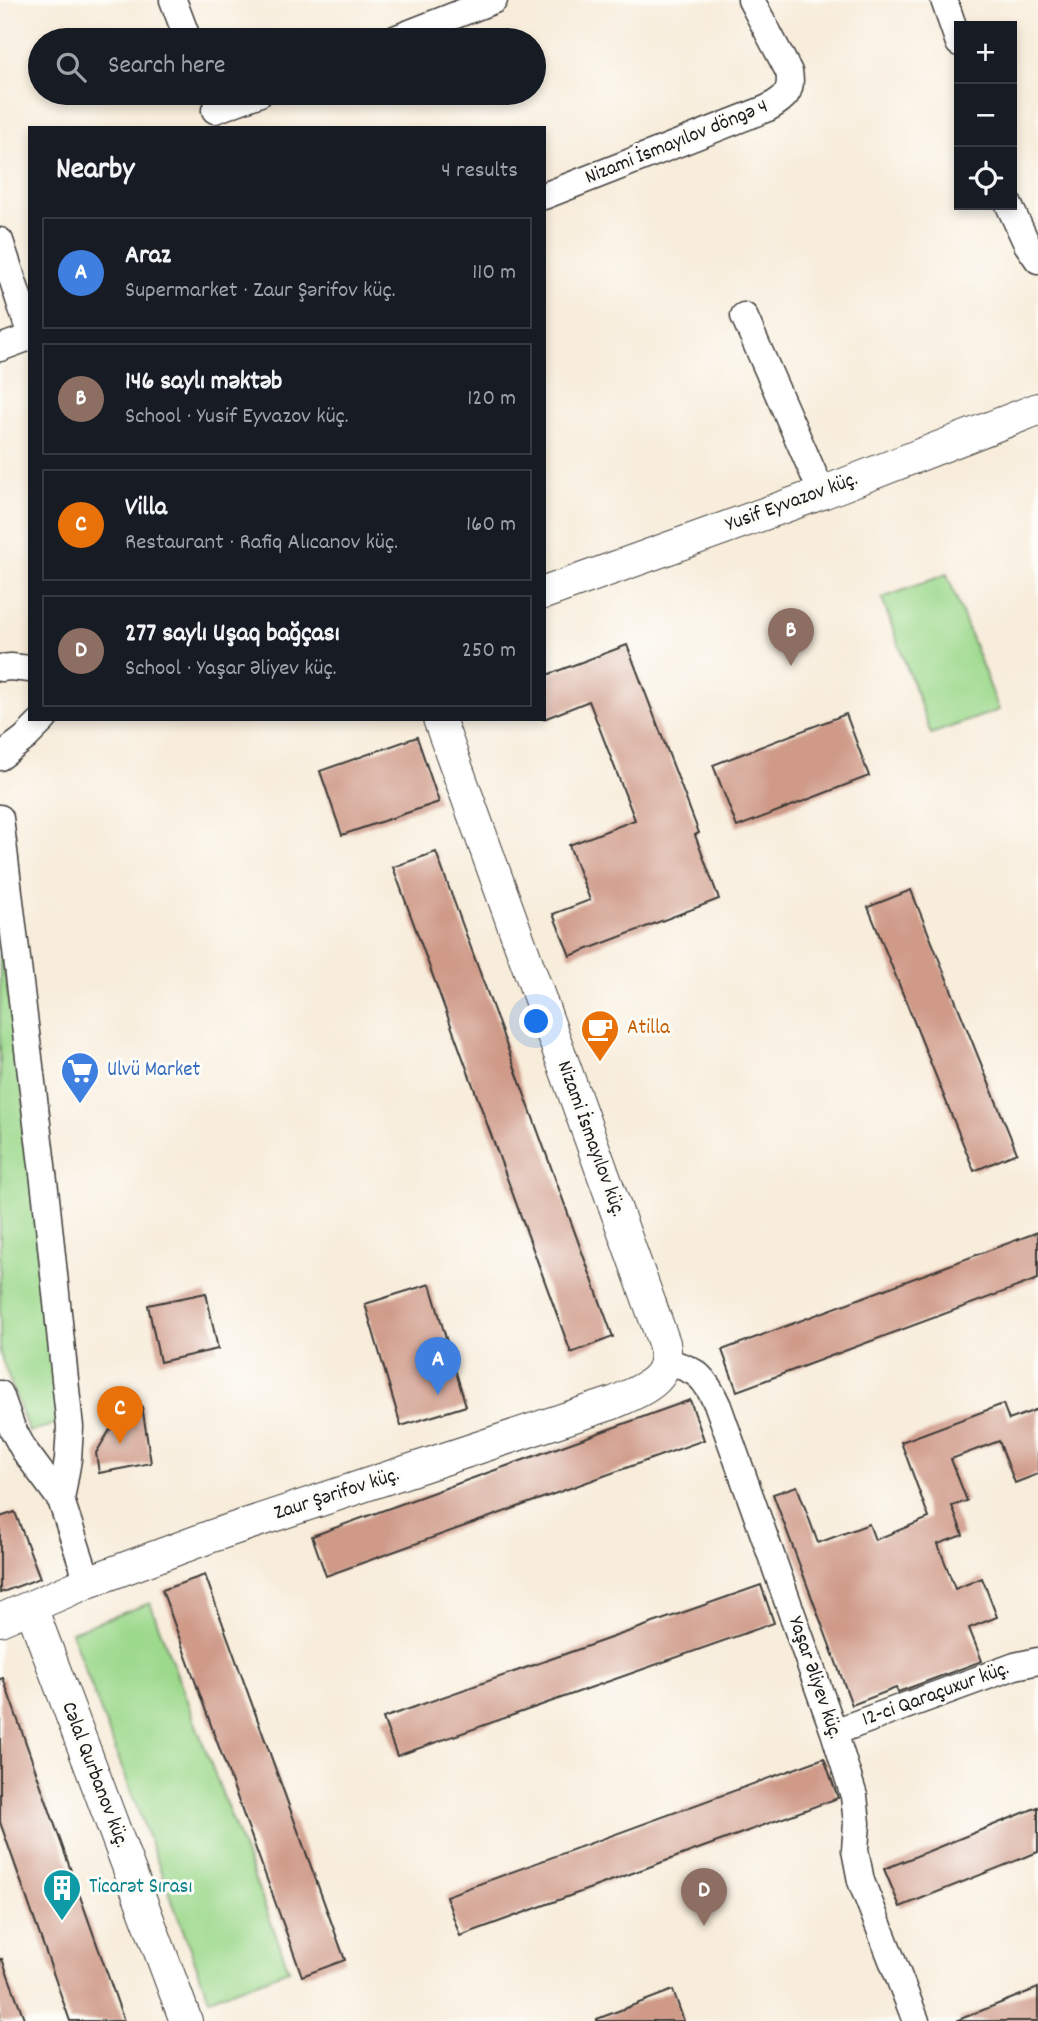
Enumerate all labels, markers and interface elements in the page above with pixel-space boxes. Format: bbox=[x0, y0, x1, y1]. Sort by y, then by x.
map controls bbox=[954, 21, 1017, 210]
button: + bbox=[954, 21, 1017, 84]
search box bbox=[28, 28, 546, 105]
icon: search bbox=[52, 48, 90, 86]
text: Search here bbox=[108, 48, 226, 85]
button: − bbox=[954, 84, 1017, 147]
street label: Nizami İsmayılov döngə 4 bbox=[581, 93, 773, 193]
button: locate bbox=[954, 147, 1017, 210]
text: Nearby bbox=[56, 150, 134, 193]
text: 4 results bbox=[441, 155, 518, 188]
text: Araz bbox=[125, 238, 171, 275]
text: A bbox=[75, 257, 87, 290]
text: 110 m bbox=[472, 257, 516, 290]
text: Supermarket · Zaur Şərifov küç. bbox=[125, 275, 396, 308]
text: 146 saylı məktəb bbox=[125, 364, 282, 401]
text: B bbox=[76, 383, 86, 416]
text: 120 m bbox=[467, 383, 516, 416]
text: School · Yusif Eyvazov küç. bbox=[125, 401, 349, 434]
street label: Yusif Eyvazov küç. bbox=[722, 465, 862, 541]
text: Villa bbox=[125, 490, 167, 527]
text: C bbox=[75, 509, 87, 542]
text: 160 m bbox=[466, 509, 516, 542]
text: Restaurant · Rafiq Alıcanov küç. bbox=[125, 527, 398, 560]
pin: B bbox=[768, 608, 814, 666]
text: 277 saylı Uşaq bağçası bbox=[125, 616, 340, 653]
text: D bbox=[75, 635, 87, 668]
text: 250 m bbox=[462, 635, 516, 668]
text: School · Yaşar Əliyev küç. bbox=[125, 653, 337, 686]
your location bbox=[519, 1004, 553, 1038]
cafe icon: Atilla bbox=[579, 1008, 621, 1063]
place label: Atilla bbox=[627, 1014, 671, 1044]
supermarket icon: Ulvü Market bbox=[59, 1050, 101, 1105]
place label: Ulvü Market bbox=[107, 1056, 201, 1086]
street label: Nizami İsmayılov küç. bbox=[548, 1057, 632, 1221]
pin: A bbox=[415, 1337, 461, 1395]
pin: C bbox=[97, 1386, 143, 1444]
street label: Zaur Şərifov küç. bbox=[271, 1461, 403, 1529]
street label: Yaşar Əliyev küç. bbox=[779, 1613, 849, 1743]
street label: 12-ci Qaraçuxur küç. bbox=[858, 1655, 1014, 1735]
street label: Cəlal Qurbanov küç. bbox=[52, 1698, 136, 1852]
building icon: Ticarət Sırası bbox=[41, 1867, 83, 1922]
pin: D bbox=[681, 1868, 727, 1926]
place label: Ticarət Sırası bbox=[89, 1873, 192, 1903]

